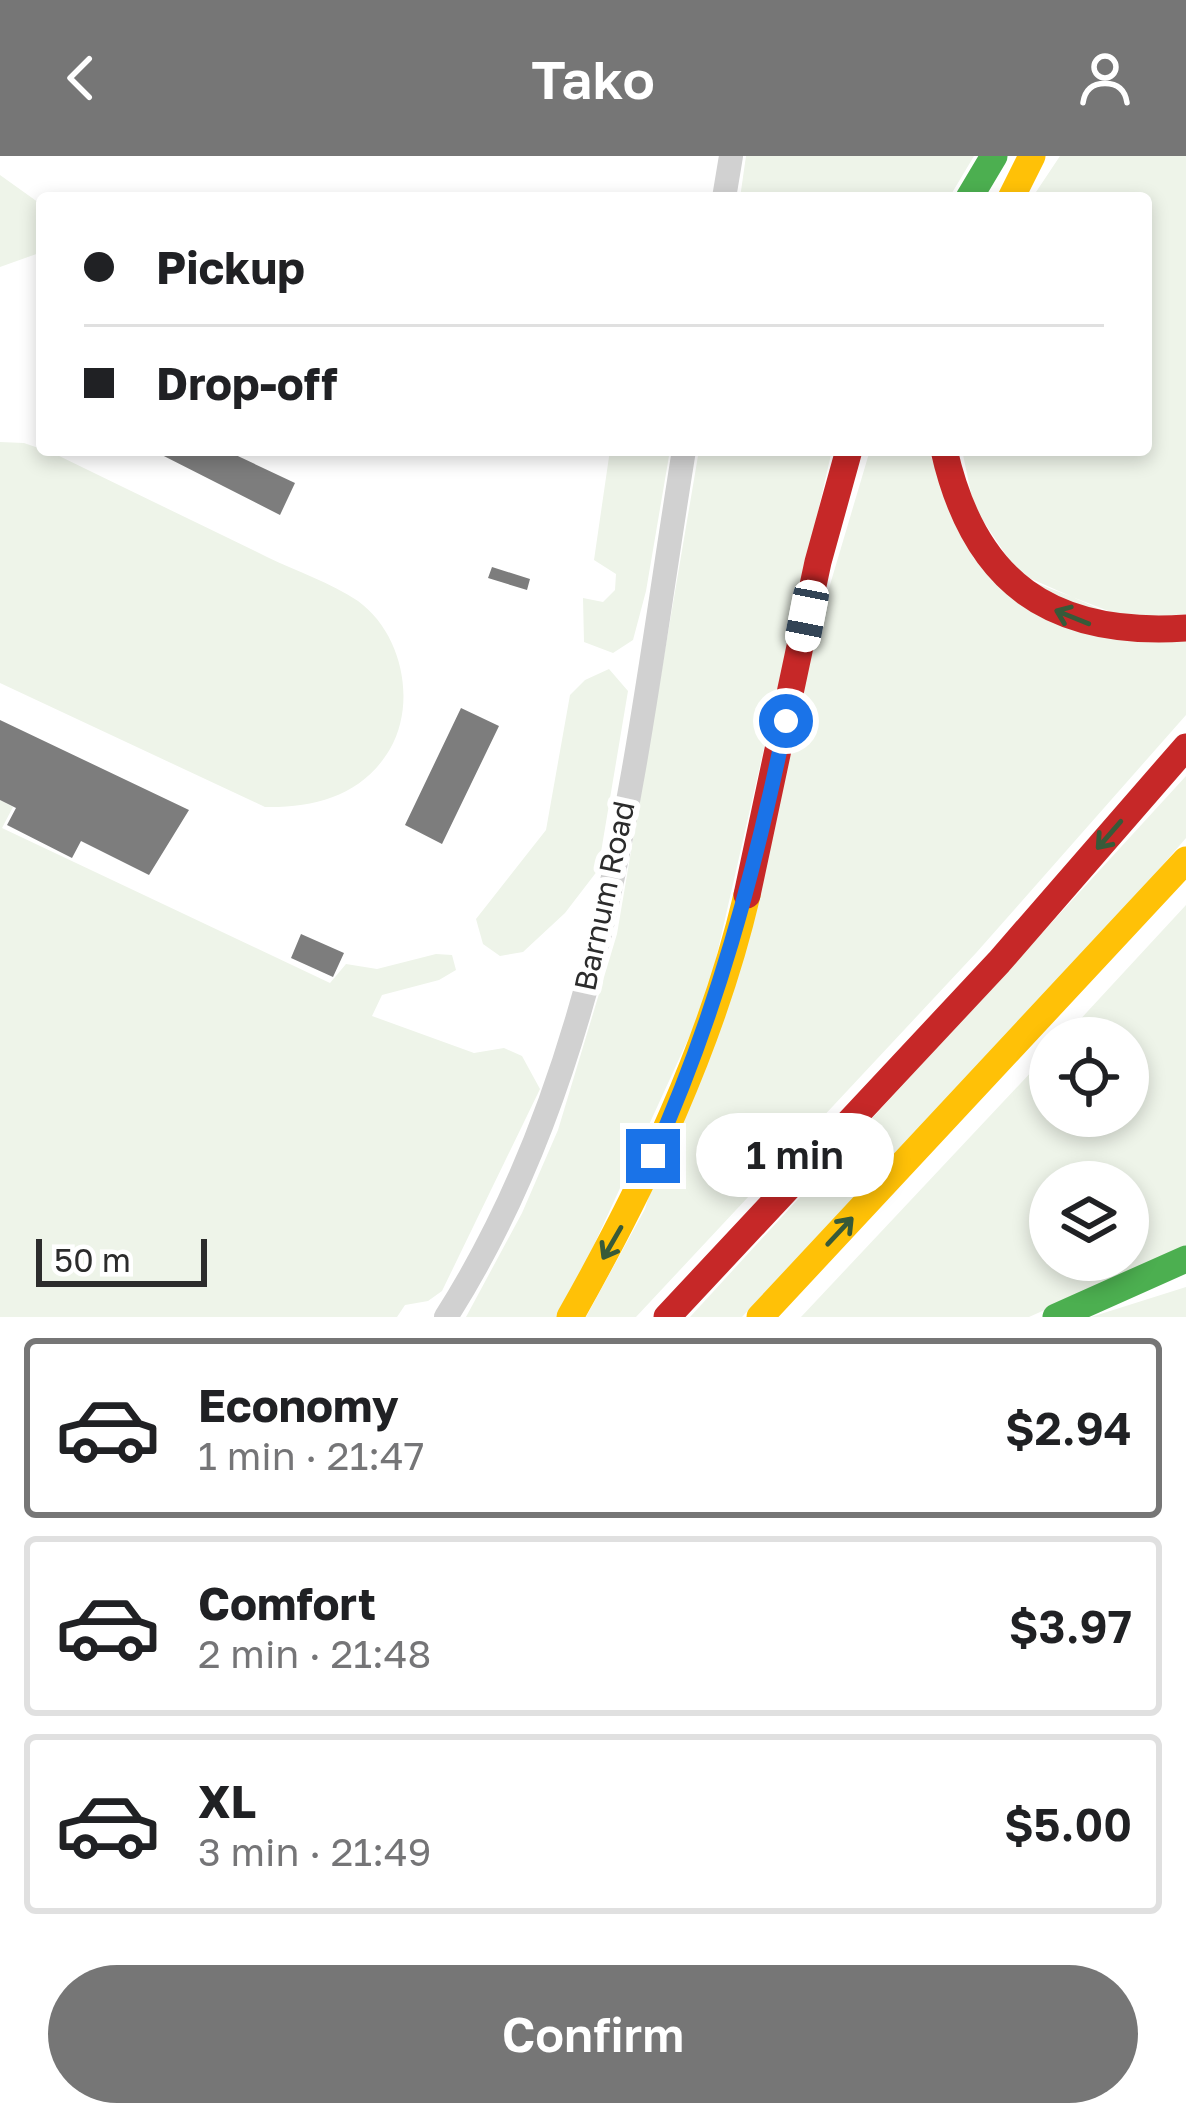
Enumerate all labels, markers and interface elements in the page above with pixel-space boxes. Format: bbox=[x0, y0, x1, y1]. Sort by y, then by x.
icon: back bbox=[48, 45, 114, 111]
icon: person bbox=[1072, 45, 1138, 111]
text: Tako bbox=[531, 46, 655, 111]
text: Pickup bbox=[156, 240, 305, 294]
text: Drop-off bbox=[156, 356, 337, 410]
car bbox=[782, 577, 832, 655]
one-way arrow bbox=[1054, 605, 1091, 626]
route start bbox=[759, 694, 813, 748]
street label: Barnum Road bbox=[566, 798, 642, 994]
one-way arrow bbox=[1096, 819, 1124, 850]
map controls bbox=[1029, 1017, 1149, 1281]
button: locate bbox=[1029, 1017, 1149, 1137]
callout: 1 min bbox=[695, 1114, 893, 1198]
route end bbox=[626, 1129, 680, 1183]
text: 1 min bbox=[746, 1131, 844, 1178]
button: layers bbox=[1029, 1161, 1149, 1281]
one-way arrow bbox=[826, 1217, 853, 1247]
one-way arrow bbox=[600, 1225, 624, 1260]
scale bar bbox=[36, 1233, 207, 1286]
text: 50 m bbox=[54, 1240, 131, 1279]
icon: car bbox=[54, 1374, 162, 1482]
text: Economy bbox=[198, 1378, 399, 1432]
text: $2.94 bbox=[1005, 1401, 1132, 1455]
text: 1 min · 21:47 bbox=[198, 1432, 425, 1479]
icon: car bbox=[54, 1572, 162, 1680]
text: Comfort bbox=[198, 1576, 376, 1630]
text: $3.97 bbox=[1009, 1599, 1132, 1653]
text: 2 min · 21:48 bbox=[198, 1630, 431, 1677]
icon: car bbox=[54, 1770, 162, 1878]
text: XL bbox=[198, 1774, 256, 1828]
text: $5.00 bbox=[1004, 1797, 1132, 1851]
text: 3 min · 21:49 bbox=[198, 1828, 431, 1875]
button: Confirm bbox=[48, 1965, 1138, 2103]

